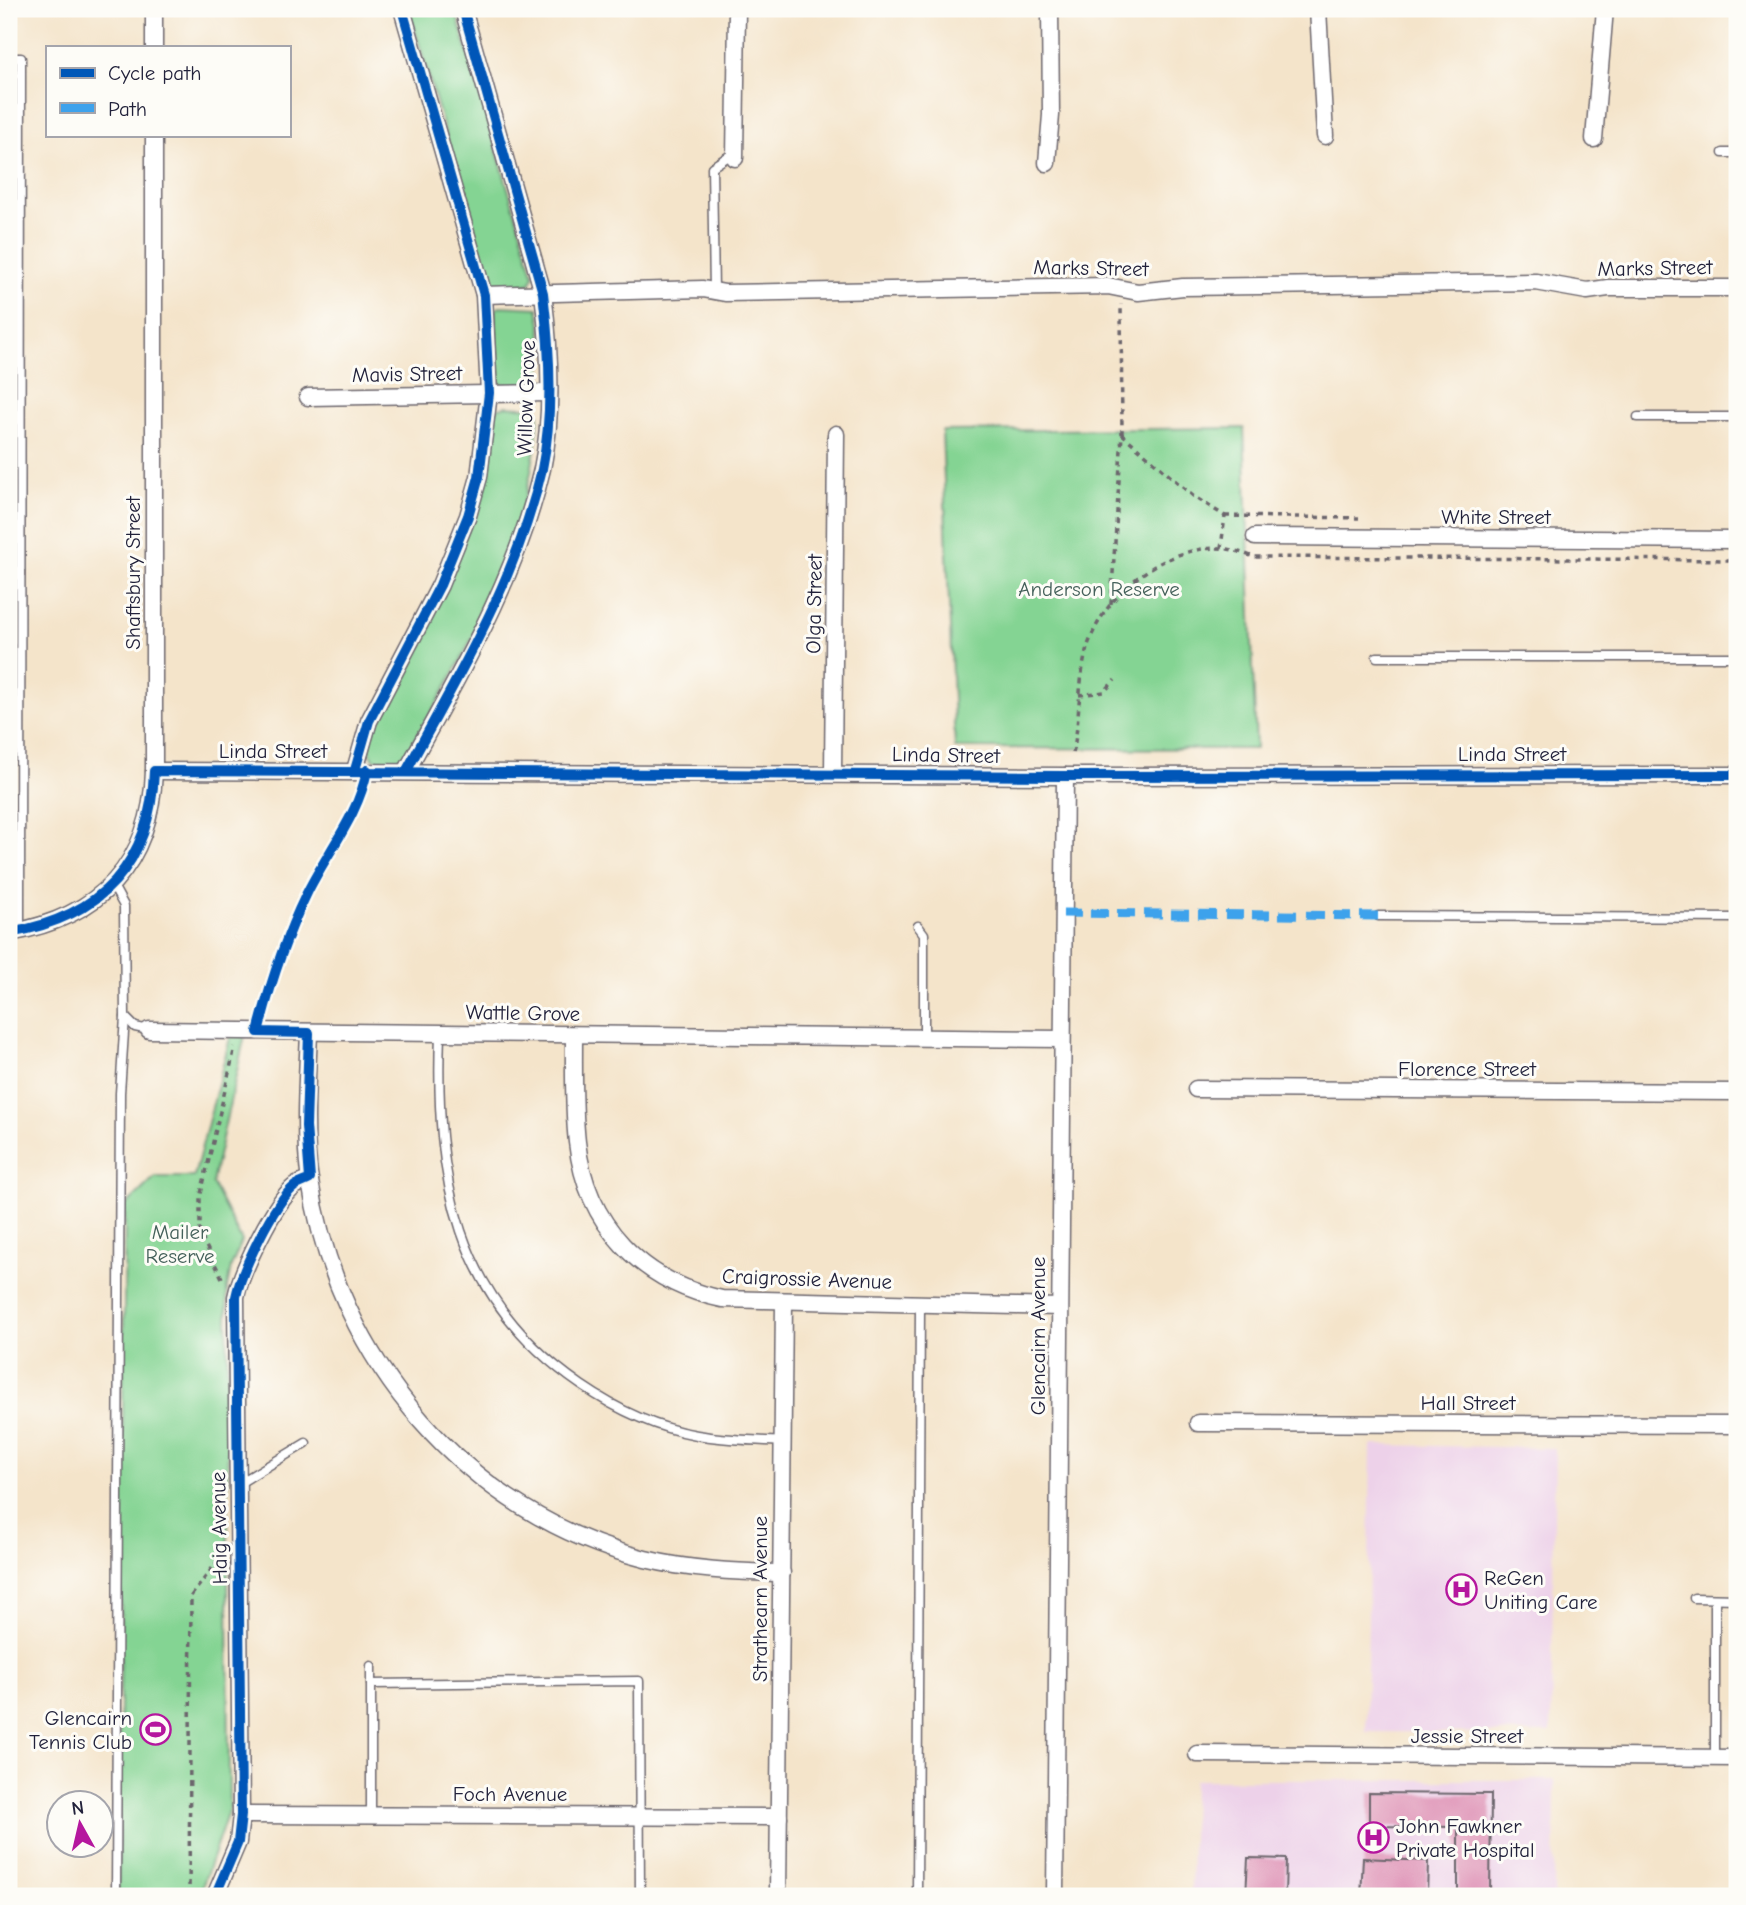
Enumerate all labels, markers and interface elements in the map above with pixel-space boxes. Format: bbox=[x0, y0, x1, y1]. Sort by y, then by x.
legend bbox=[46, 46, 290, 136]
text: Cycle path bbox=[108, 61, 201, 85]
text: Path bbox=[108, 97, 147, 121]
street label: Marks Street bbox=[1033, 255, 1150, 281]
street label: Marks Street bbox=[1597, 255, 1714, 281]
street label: Willow Grove bbox=[512, 340, 540, 456]
street label: Mavis Street bbox=[352, 361, 463, 387]
street label: Shaftsbury Street bbox=[121, 495, 145, 650]
street label: White Street bbox=[1441, 505, 1552, 529]
street label: Olga Street bbox=[801, 553, 827, 654]
park label: Anderson Reserve bbox=[1018, 577, 1180, 601]
street label: Linda Street bbox=[219, 739, 328, 763]
street label: Linda Street bbox=[892, 742, 1001, 768]
street label: Linda Street bbox=[1458, 742, 1567, 766]
street label: Wattle Grove bbox=[466, 1000, 580, 1026]
street label: Florence Street bbox=[1398, 1057, 1537, 1081]
park label: Mailer Reserve bbox=[145, 1220, 215, 1268]
street label: Glencairn Avenue bbox=[1026, 1257, 1050, 1415]
street label: Craigrossie Avenue bbox=[722, 1264, 892, 1294]
street label: Hall Street bbox=[1421, 1391, 1516, 1415]
street label: Haig Avenue bbox=[206, 1471, 232, 1585]
street label: Strathearn Avenue bbox=[748, 1516, 772, 1682]
place label: ReGen Uniting Care bbox=[1484, 1566, 1598, 1614]
hospital icon: ReGen Uniting Care bbox=[1444, 1573, 1478, 1607]
place label: Glencairn Tennis Club bbox=[29, 1706, 132, 1754]
sports icon: Glencairn Tennis Club bbox=[138, 1713, 172, 1747]
street label: Jessie Street bbox=[1411, 1724, 1524, 1748]
street label: Foch Avenue bbox=[453, 1782, 567, 1806]
north arrow bbox=[46, 1790, 116, 1860]
text: N bbox=[70, 1796, 85, 1820]
place label: John Fawkner Private Hospital bbox=[1396, 1814, 1535, 1862]
hospital icon: John Fawkner Private Hospital bbox=[1356, 1821, 1390, 1855]

